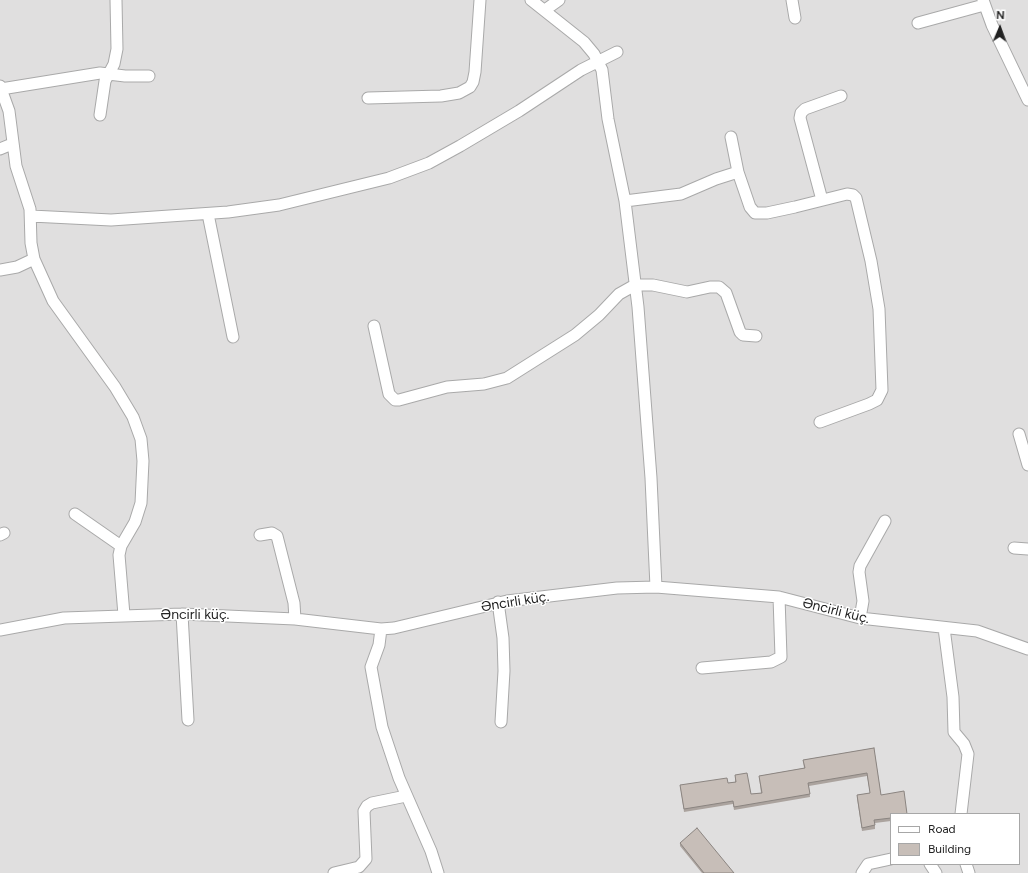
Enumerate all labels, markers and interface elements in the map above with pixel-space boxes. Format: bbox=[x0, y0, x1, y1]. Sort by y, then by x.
north arrow bbox=[980, 8, 1020, 48]
text: N bbox=[996, 9, 1005, 22]
street label: Əncirli küç. bbox=[480, 588, 550, 616]
street label: Əncirli küç. bbox=[801, 595, 871, 627]
street label: Əncirli küç. bbox=[161, 607, 229, 623]
legend bbox=[890, 813, 1020, 865]
text: Road bbox=[928, 822, 956, 836]
text: Building bbox=[928, 842, 971, 856]

